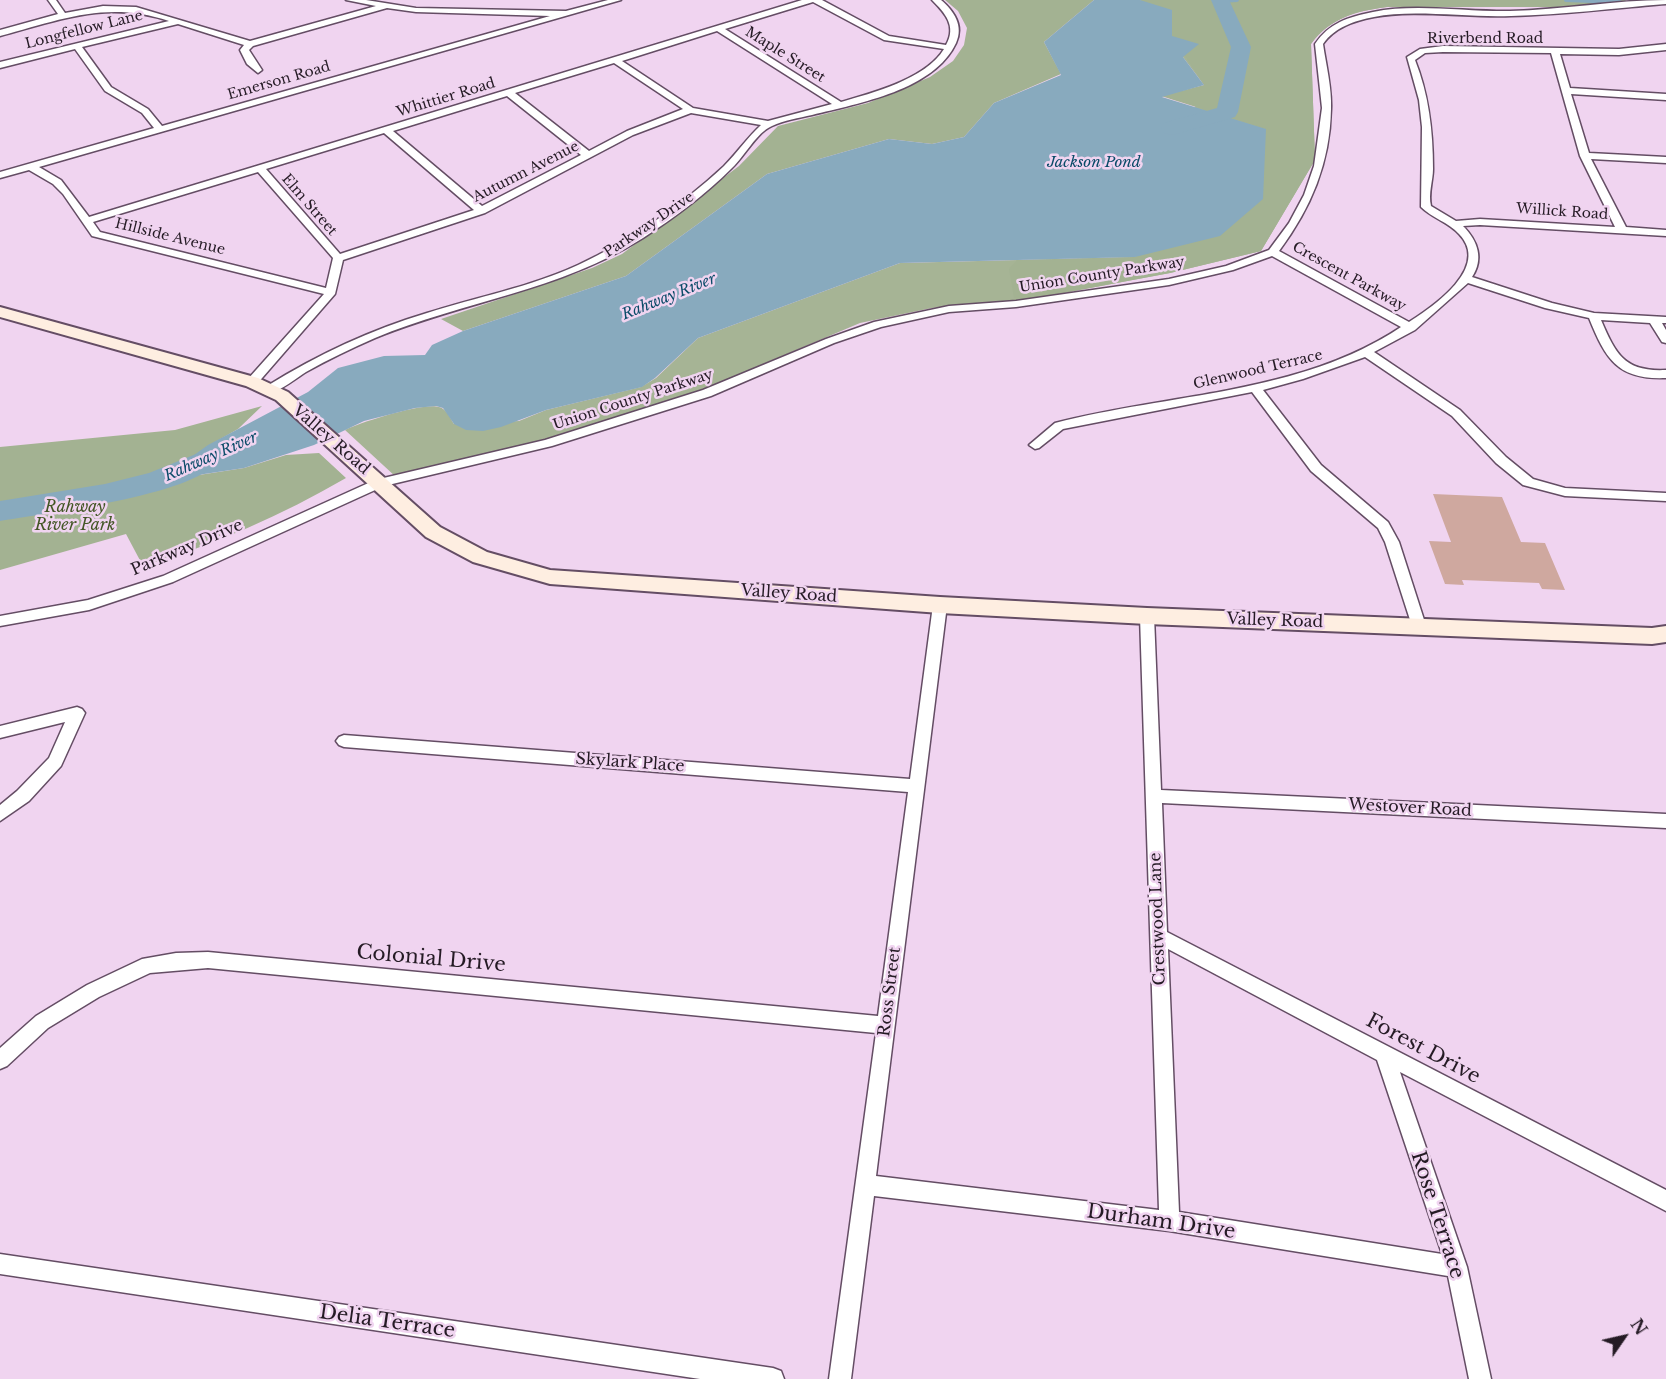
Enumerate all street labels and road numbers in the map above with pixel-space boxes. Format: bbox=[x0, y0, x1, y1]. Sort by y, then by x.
street label: Longfellow Lane bbox=[23, 7, 145, 53]
street label: Maple Street bbox=[742, 24, 828, 86]
street label: Riverbend Road bbox=[1427, 31, 1543, 47]
street label: Emerson Road bbox=[226, 58, 332, 104]
street label: Whittier Road bbox=[395, 75, 497, 121]
street label: Autumn Avenue bbox=[470, 138, 582, 206]
street label: Elm Street bbox=[278, 171, 340, 239]
street label: Parkway Drive bbox=[601, 189, 697, 261]
street label: Willick Road bbox=[1515, 200, 1609, 224]
street label: Hillside Avenue bbox=[113, 215, 227, 259]
street label: Crescent Parkway bbox=[1289, 239, 1409, 315]
street label: Union County Parkway bbox=[1018, 254, 1186, 296]
street label: Glenwood Terrace bbox=[1192, 347, 1324, 393]
street label: Union County Parkway bbox=[551, 366, 715, 434]
street label: Valley Road bbox=[288, 401, 374, 479]
street label: Parkway Drive bbox=[128, 516, 246, 580]
street label: Valley Road bbox=[740, 581, 838, 607]
street label: Valley Road bbox=[1226, 610, 1324, 632]
street label: Skylark Place bbox=[575, 750, 685, 776]
street label: Westover Road bbox=[1348, 795, 1472, 821]
street label: Crestwood Lane bbox=[1146, 852, 1170, 986]
street label: Colonial Drive bbox=[355, 941, 507, 977]
street label: Ross Street bbox=[875, 946, 905, 1038]
street label: Forest Drive bbox=[1362, 1009, 1484, 1089]
street label: Rose Terrace bbox=[1405, 1148, 1469, 1282]
street label: Durham Drive bbox=[1085, 1200, 1237, 1244]
street label: Delia Terrace bbox=[317, 1301, 457, 1343]

